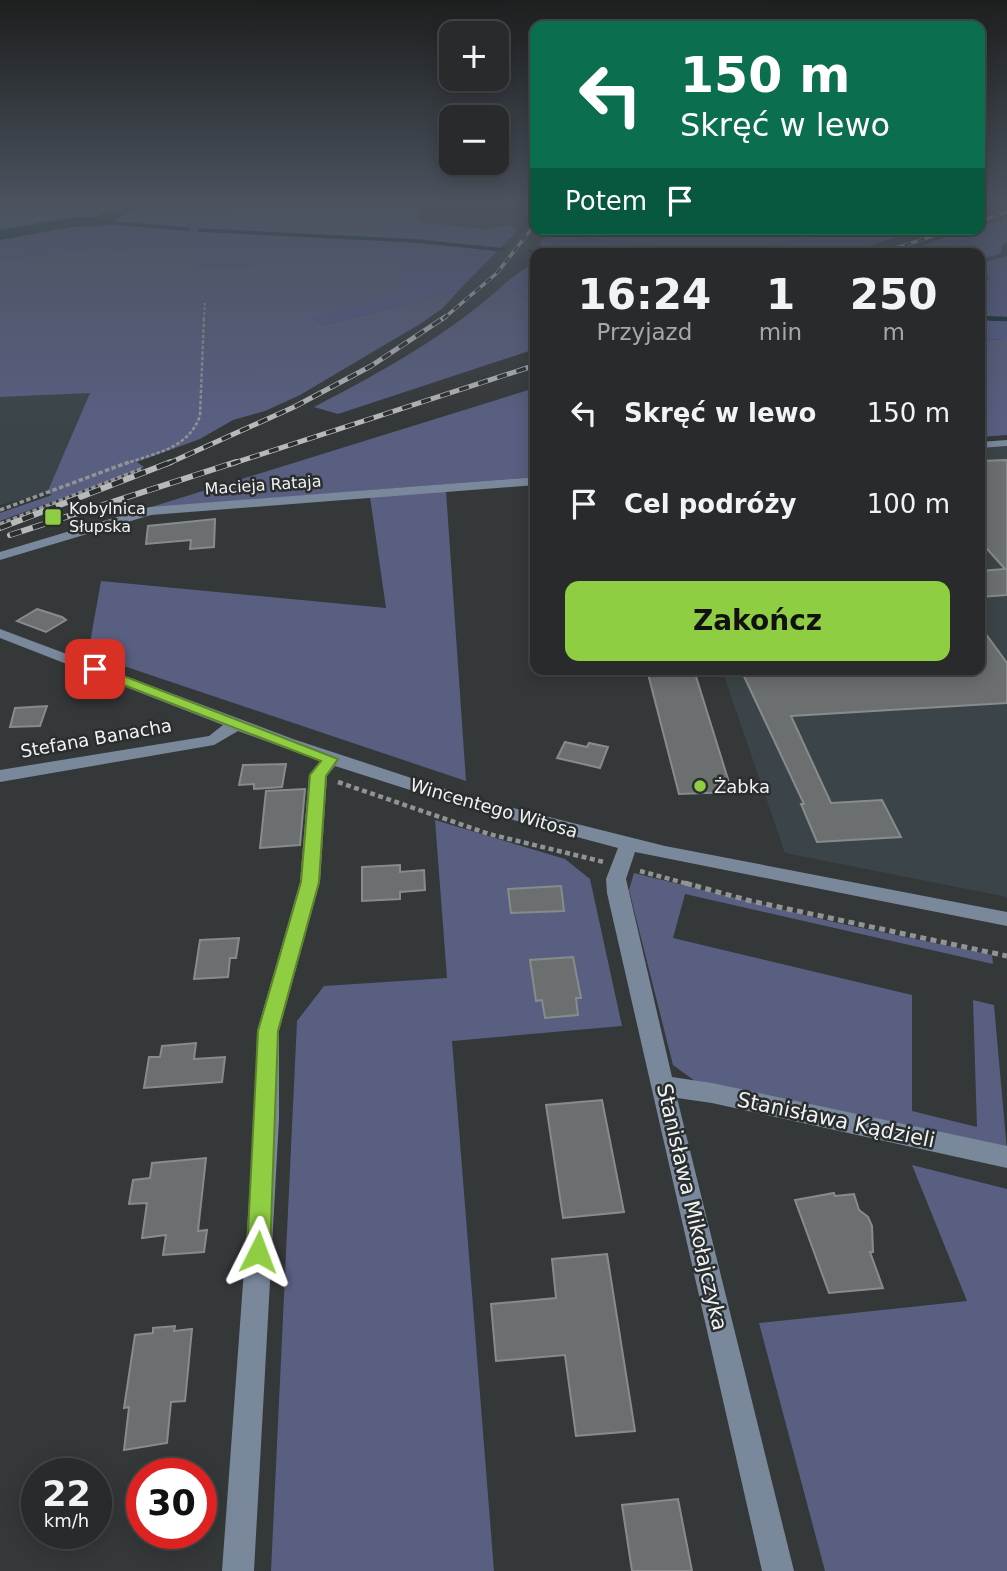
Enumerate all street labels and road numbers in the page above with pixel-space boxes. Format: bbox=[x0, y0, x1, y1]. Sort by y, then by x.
street label: Macieja Rataja bbox=[204, 471, 322, 499]
street label: Stefana Banacha bbox=[19, 714, 173, 762]
street label: Wincentego Witosa bbox=[408, 774, 580, 842]
street label: Stanisława Mikołajczyka bbox=[652, 1081, 732, 1333]
street label: Stanisława Kądzieli bbox=[735, 1087, 937, 1153]

